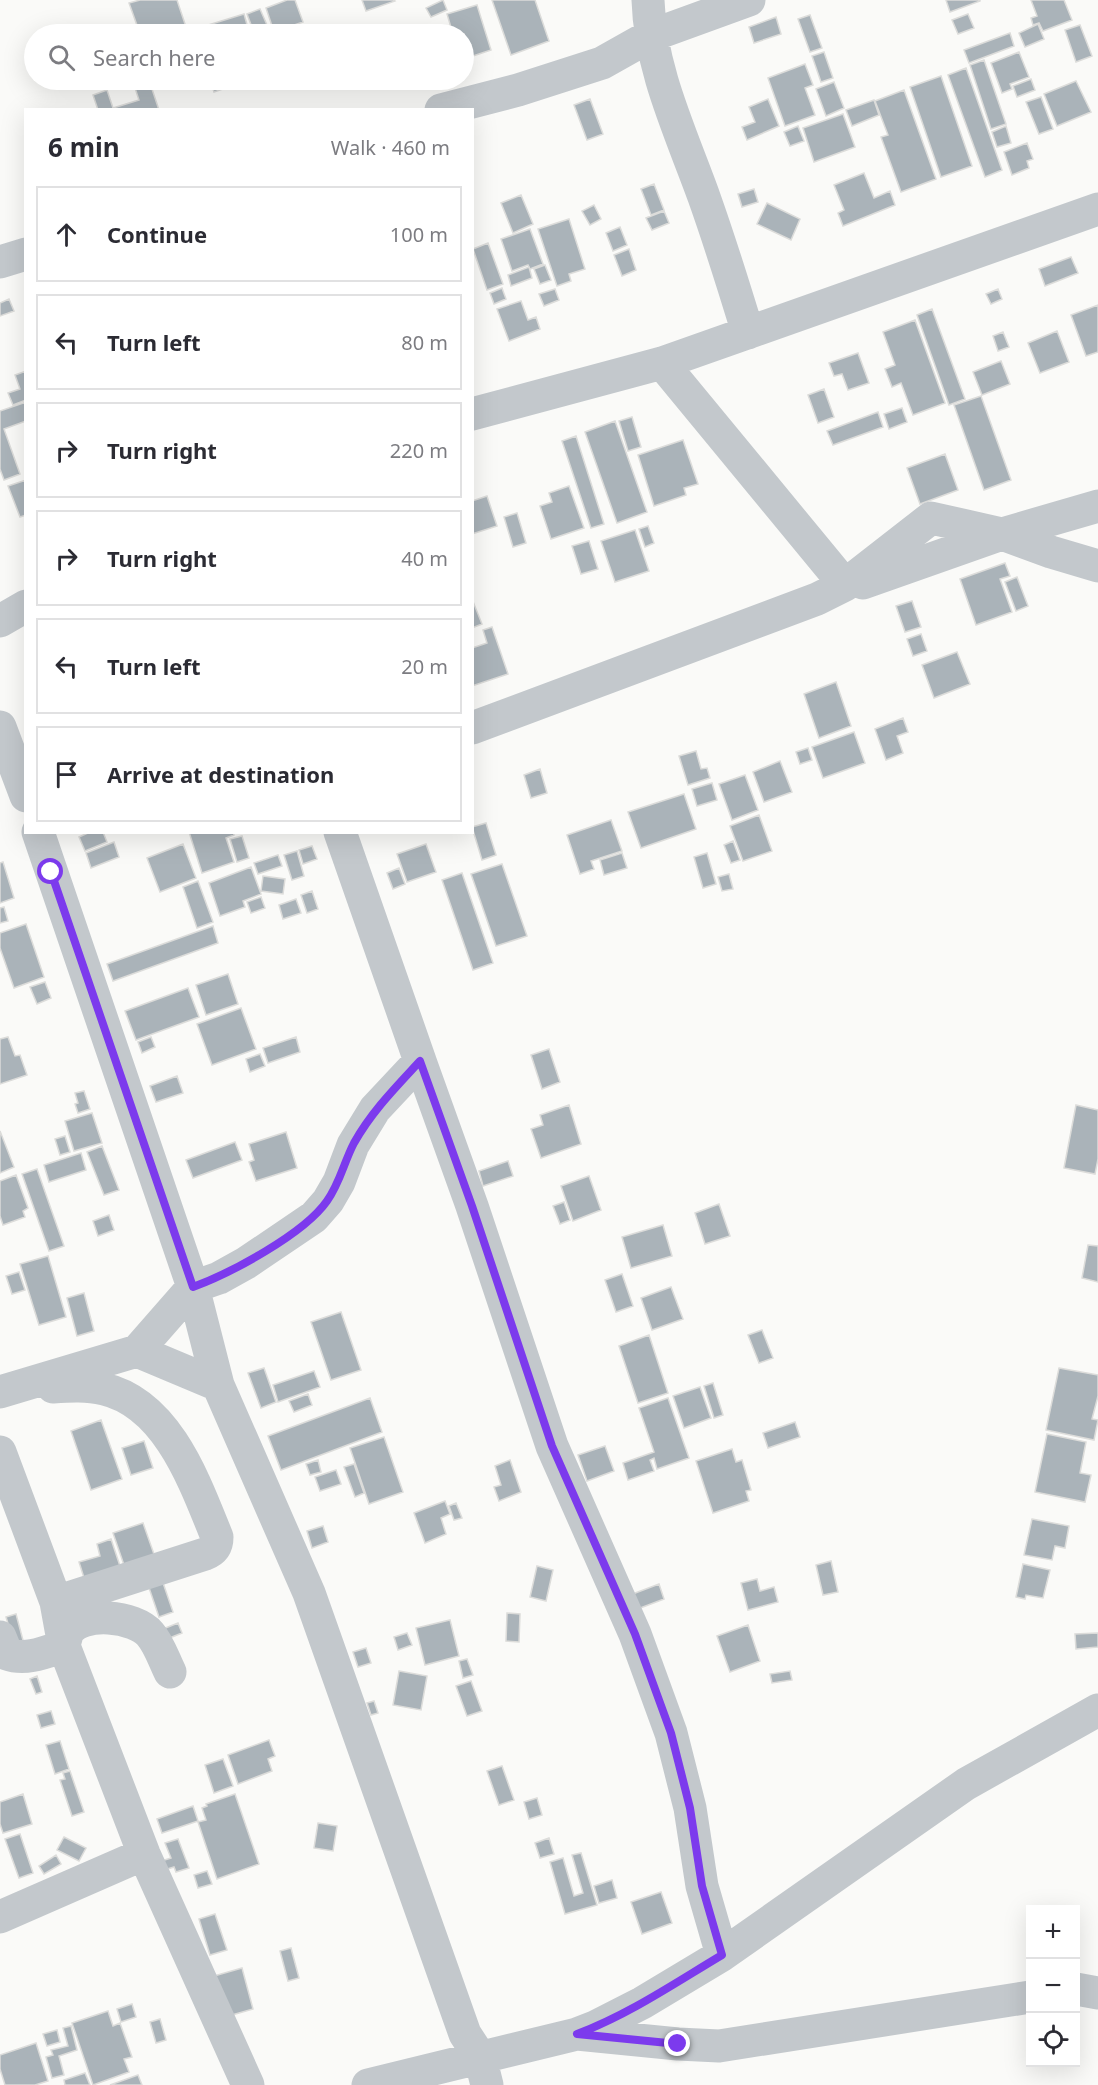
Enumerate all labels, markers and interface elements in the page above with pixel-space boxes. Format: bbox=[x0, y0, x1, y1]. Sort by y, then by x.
search box bbox=[24, 24, 474, 90]
icon: search bbox=[45, 41, 78, 74]
text: Search here bbox=[93, 42, 215, 72]
text: 6 min bbox=[48, 129, 120, 165]
text: Walk · 460 m bbox=[331, 134, 450, 161]
icon: ahead bbox=[50, 218, 83, 251]
text: Continue bbox=[107, 219, 207, 249]
text: 100 m bbox=[390, 221, 448, 248]
icon: left bbox=[50, 326, 83, 359]
text: Turn left bbox=[107, 327, 201, 357]
text: 80 m bbox=[401, 329, 448, 356]
icon: right bbox=[50, 434, 83, 467]
text: Turn right bbox=[107, 435, 217, 465]
text: 220 m bbox=[390, 437, 448, 464]
icon: right bbox=[50, 542, 83, 575]
text: Turn right bbox=[107, 543, 217, 573]
text: 40 m bbox=[401, 545, 448, 572]
icon: left bbox=[50, 650, 83, 683]
text: Turn left bbox=[107, 651, 201, 681]
text: 20 m bbox=[401, 653, 448, 680]
icon: arrive bbox=[50, 758, 83, 791]
text: Arrive at destination bbox=[107, 759, 334, 789]
route start bbox=[37, 858, 63, 884]
map controls bbox=[1026, 1905, 1080, 2067]
button: + bbox=[1026, 1905, 1080, 1959]
button: − bbox=[1026, 1959, 1080, 2013]
button: locate bbox=[1026, 2013, 1080, 2067]
route end bbox=[664, 2030, 690, 2056]

